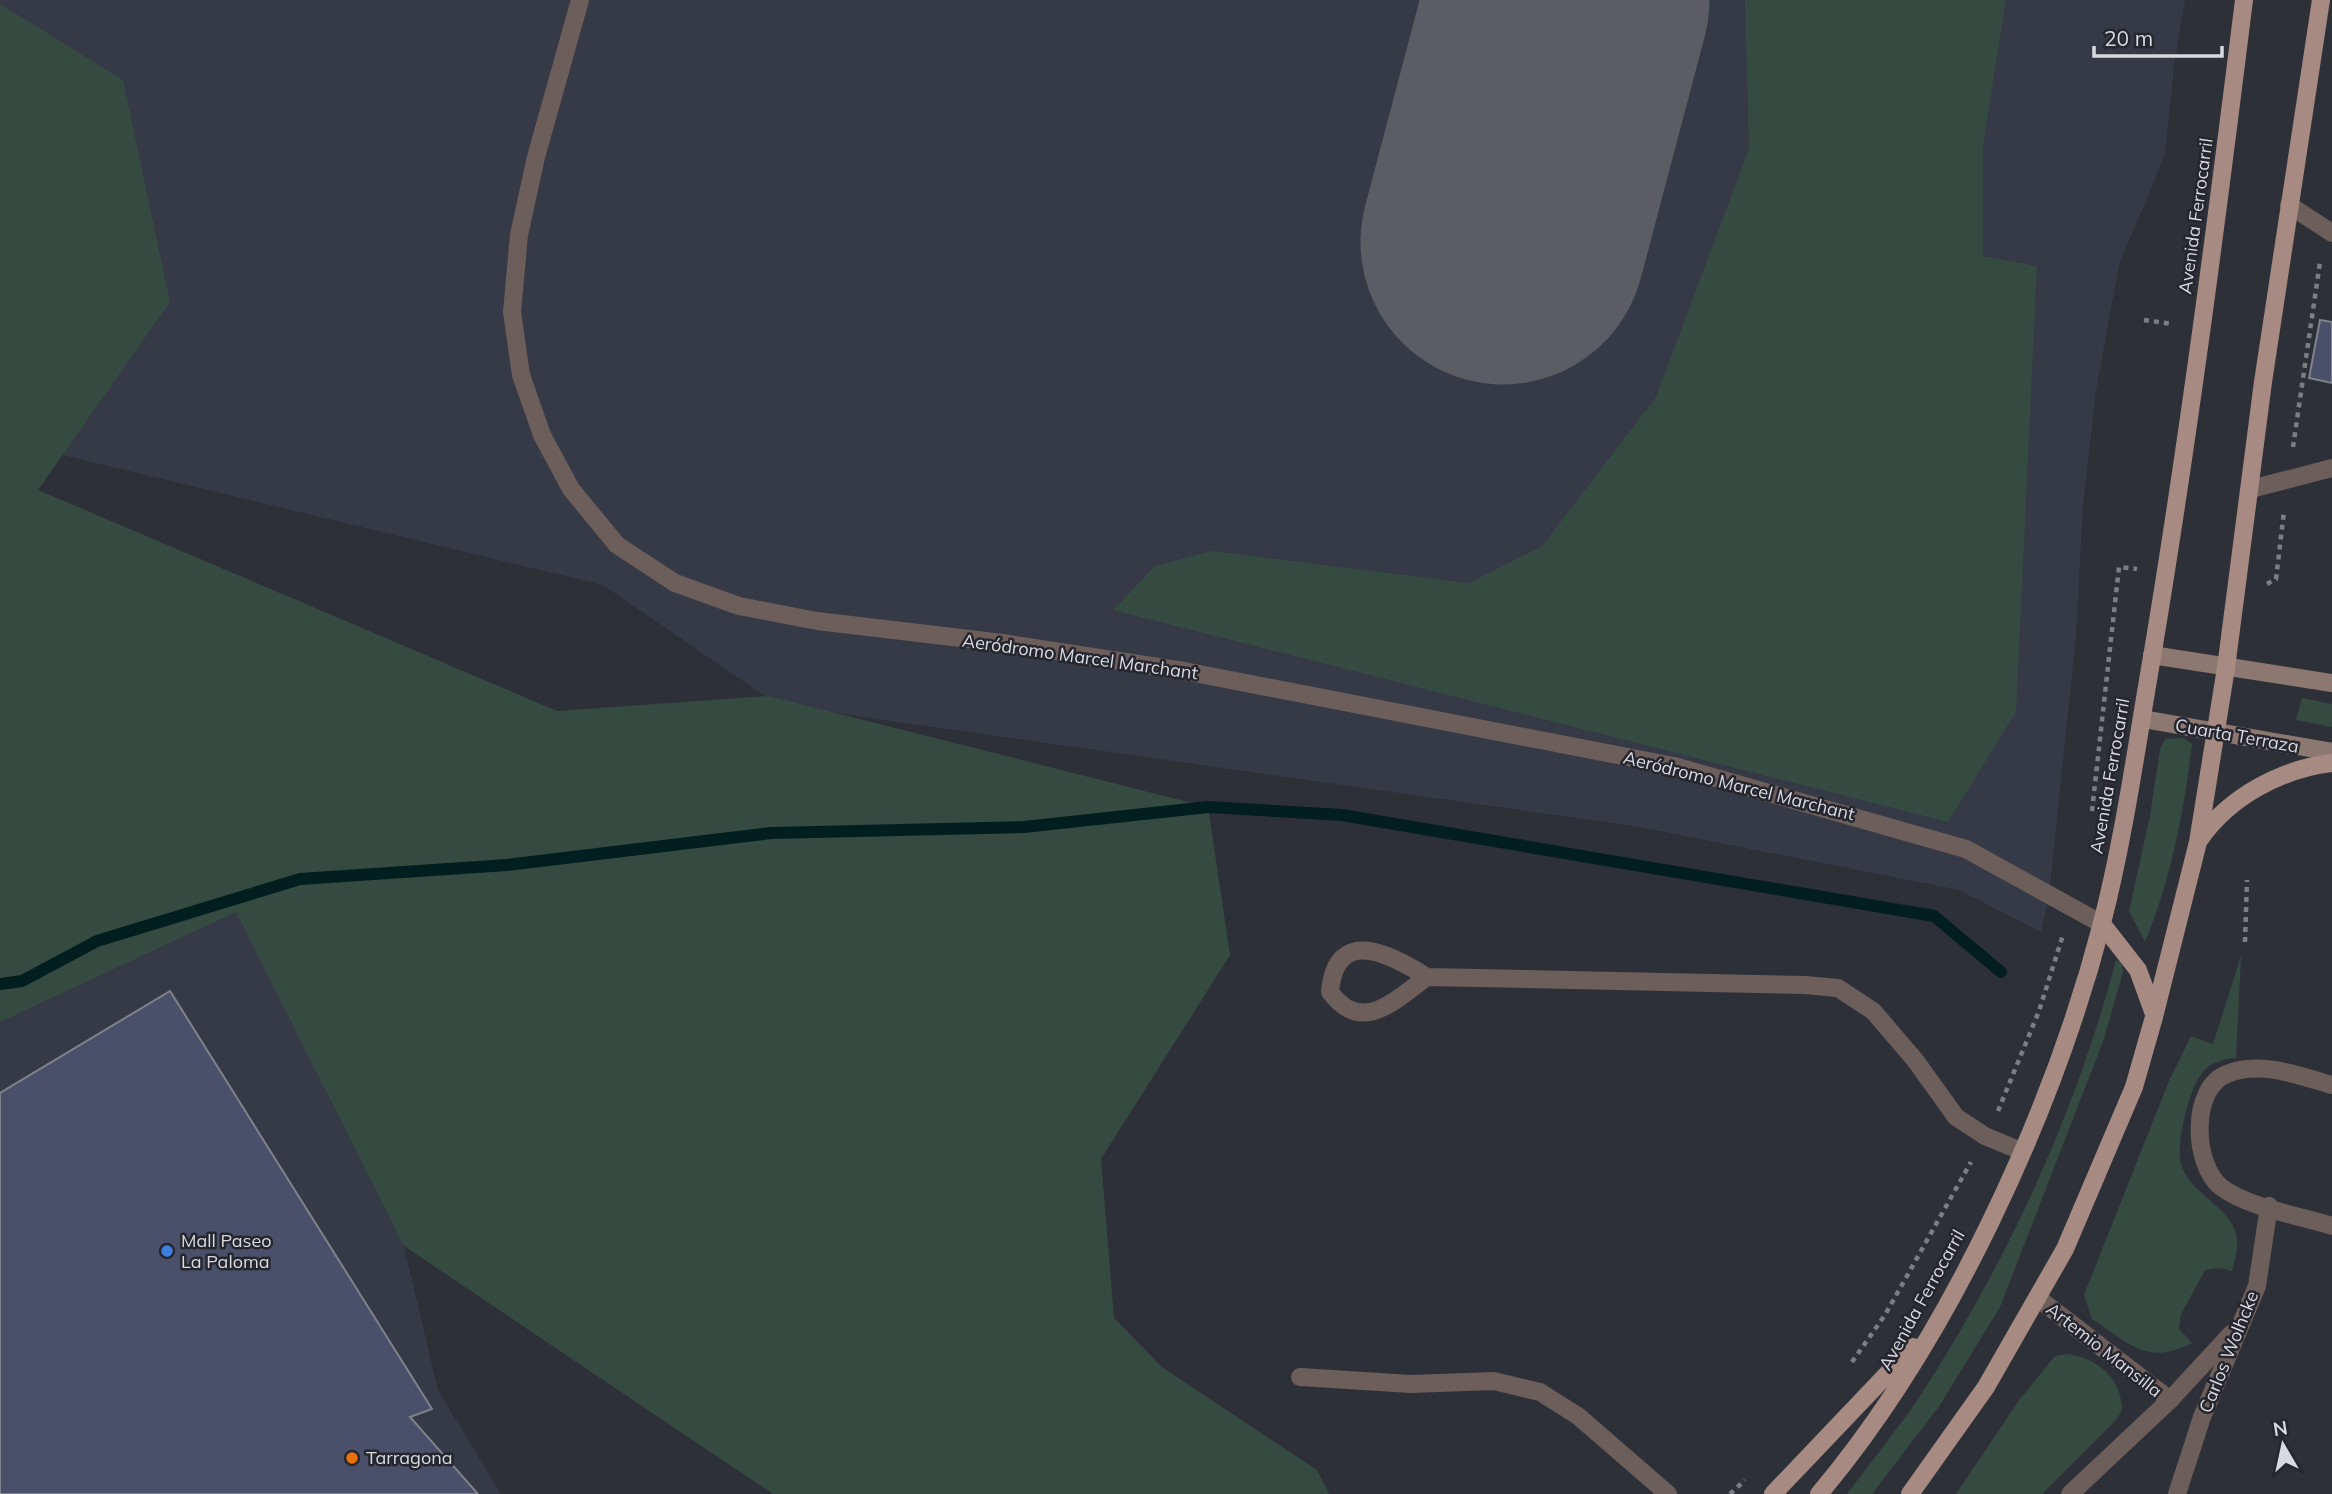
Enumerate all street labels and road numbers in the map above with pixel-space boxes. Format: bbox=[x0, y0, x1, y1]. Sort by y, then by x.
street label: Avenida Ferrocarril bbox=[2173, 137, 2218, 295]
street label: Aeródromo Marcel Marchant bbox=[961, 629, 1199, 684]
street label: Avenida Ferrocarril bbox=[2085, 697, 2134, 855]
street label: Cuarta Terraza bbox=[2173, 713, 2301, 758]
street label: Aeródromo Marcel Marchant bbox=[1621, 746, 1857, 825]
street label: Avenida Ferrocarril bbox=[1873, 1225, 1970, 1374]
street label: Carlos Wolhcke bbox=[2194, 1288, 2263, 1416]
street label: Artemio Mansilla bbox=[2042, 1297, 2167, 1402]

